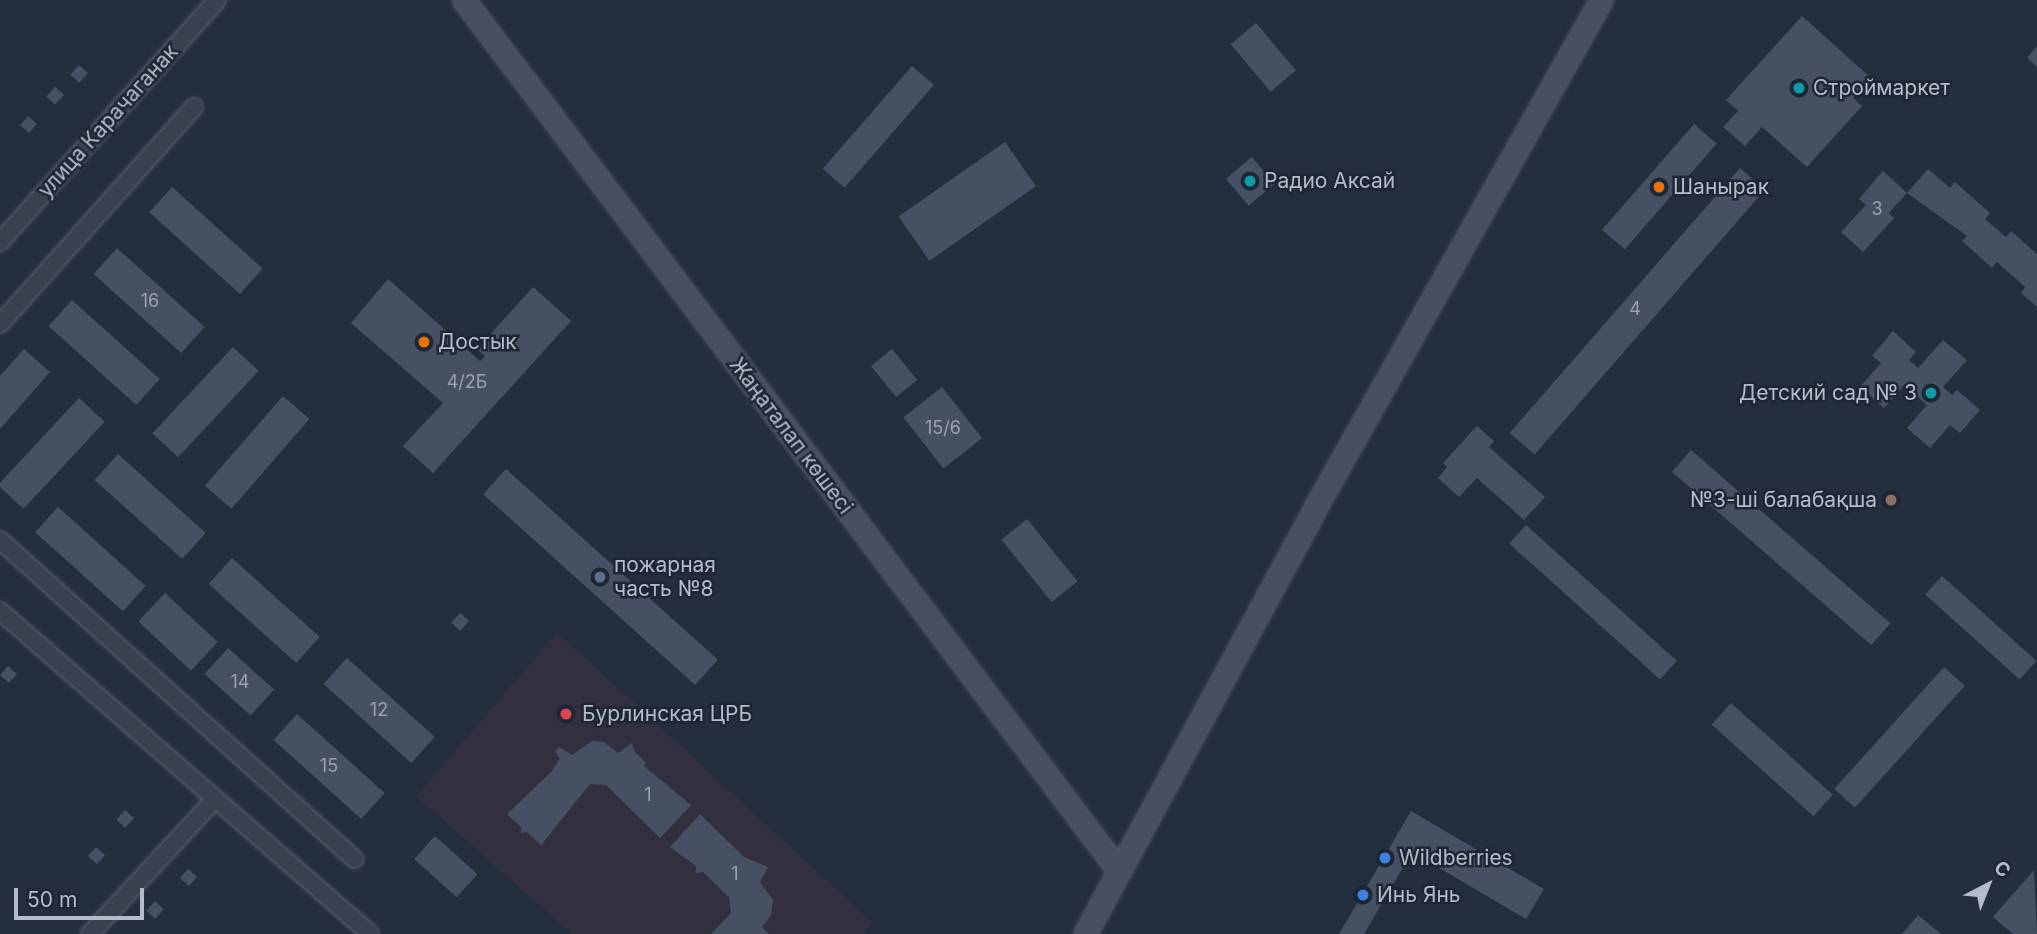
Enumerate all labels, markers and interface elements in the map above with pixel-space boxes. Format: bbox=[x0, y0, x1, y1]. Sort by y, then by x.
street label: улица Карачаганак bbox=[33, 39, 183, 203]
place label: Строймаркет bbox=[1813, 75, 1950, 101]
marker: Строймаркет bbox=[1791, 80, 1807, 96]
place label: Радио Аксай bbox=[1264, 168, 1395, 194]
marker: Радио Аксай bbox=[1242, 173, 1258, 189]
place label: Шанырак bbox=[1673, 174, 1769, 200]
marker: Шанырак bbox=[1651, 179, 1667, 195]
house number: 3 bbox=[1871, 198, 1883, 220]
house number: 16 bbox=[141, 290, 159, 312]
house number: 4 bbox=[1629, 298, 1641, 320]
place label: Достык bbox=[438, 329, 517, 355]
marker: Достык bbox=[416, 334, 432, 350]
street label: Жаңаталап көшесі bbox=[724, 353, 858, 519]
house number: 4/2Б bbox=[447, 371, 487, 393]
place label: Детский сад № 3 bbox=[1739, 380, 1917, 406]
marker: Детский сад № 3 bbox=[1923, 385, 1939, 401]
house number: 15/6 bbox=[925, 417, 961, 439]
place label: №3-ші балабақша bbox=[1690, 487, 1877, 513]
marker: №3-ші балабақша bbox=[1883, 492, 1899, 508]
place label: пожарная часть №8 bbox=[614, 552, 716, 602]
marker: пожарная часть №8 bbox=[592, 569, 608, 585]
house number: 14 bbox=[231, 671, 249, 693]
house number: 12 bbox=[370, 699, 388, 721]
place label: Бурлинская ЦРБ bbox=[582, 701, 752, 727]
marker: Бурлинская ЦРБ bbox=[556, 704, 576, 724]
house number: 15 bbox=[320, 755, 338, 777]
house number: 1 bbox=[644, 784, 652, 806]
place label: Wildberries bbox=[1399, 845, 1513, 871]
marker: Wildberries bbox=[1377, 850, 1393, 866]
north arrow bbox=[1953, 850, 2023, 920]
text: С bbox=[1989, 856, 2015, 882]
house number: 1 bbox=[731, 863, 739, 885]
scale bar bbox=[18, 874, 147, 918]
place label: Инь Янь bbox=[1377, 882, 1461, 908]
text: 50 m bbox=[27, 887, 77, 912]
marker: Инь Янь bbox=[1355, 887, 1371, 903]

